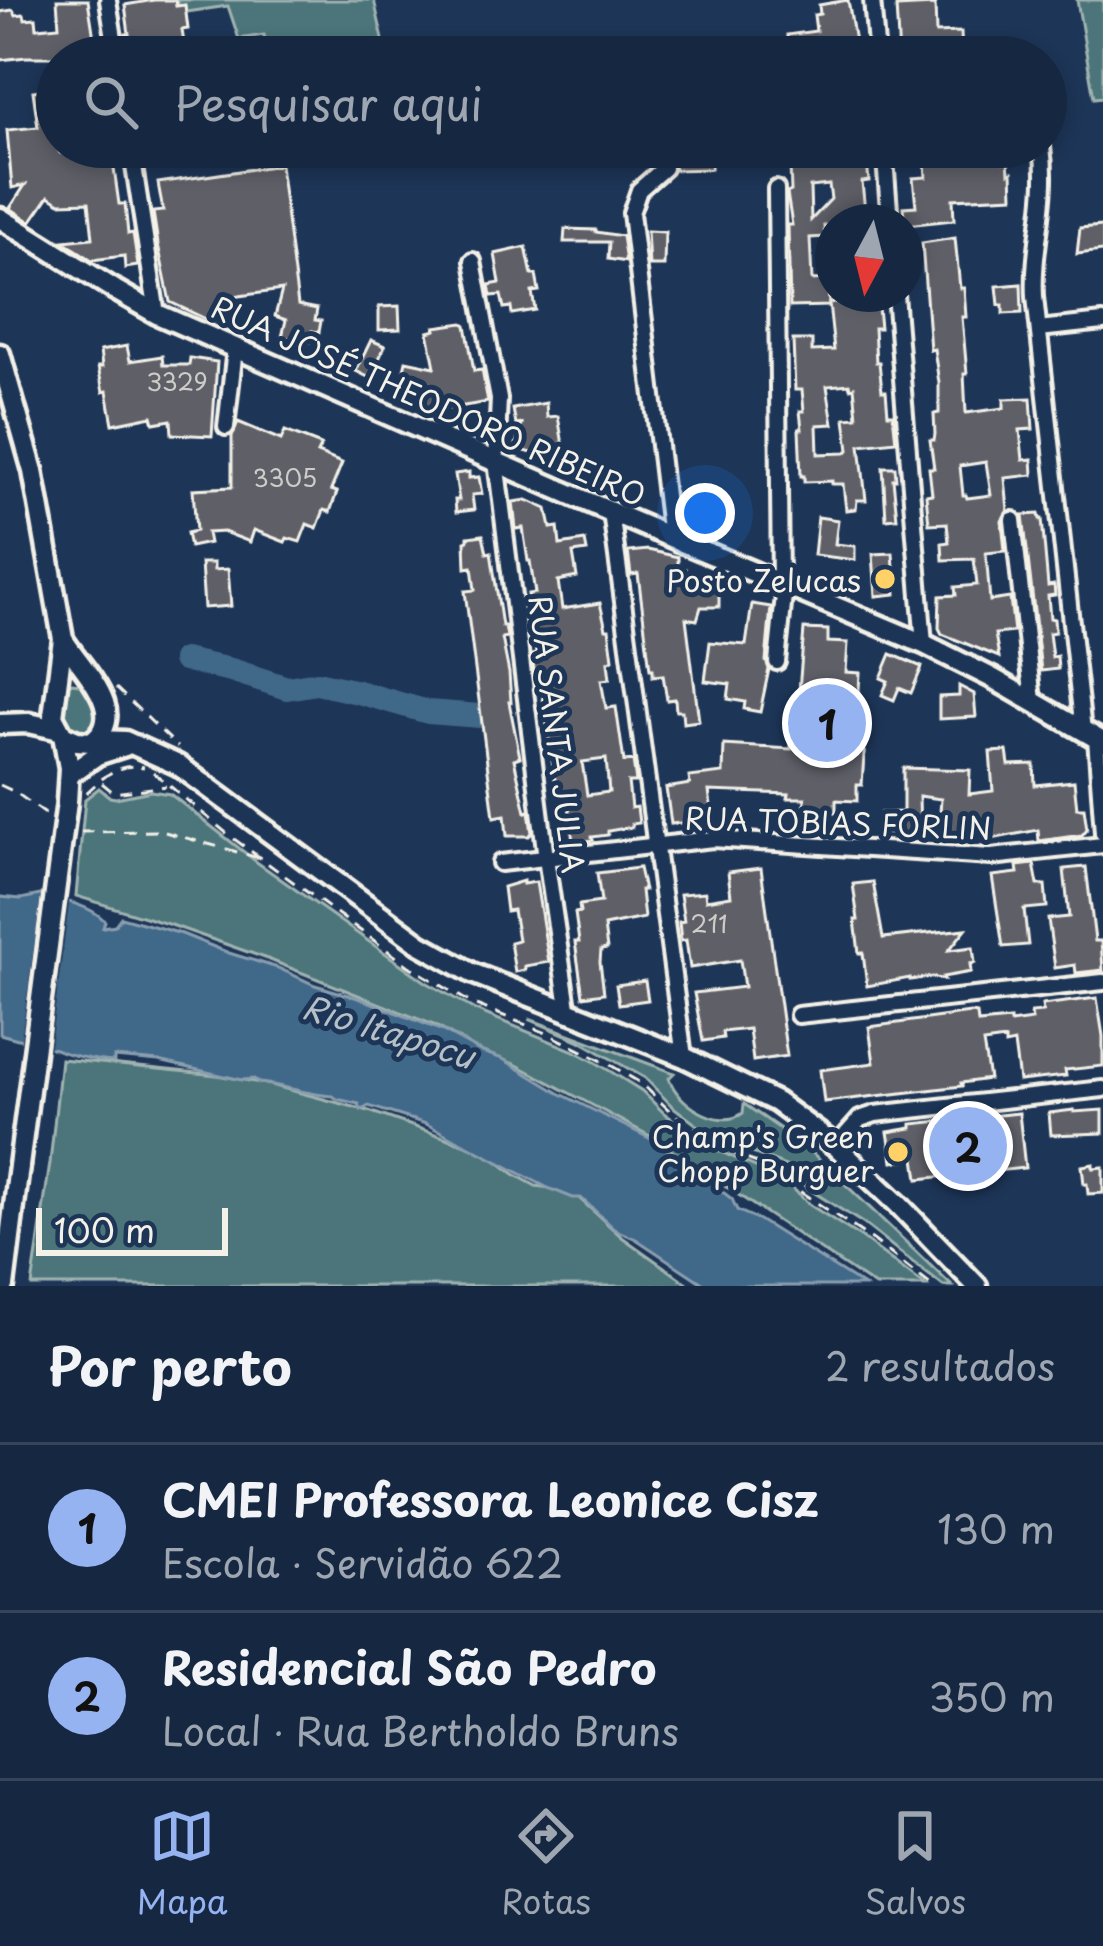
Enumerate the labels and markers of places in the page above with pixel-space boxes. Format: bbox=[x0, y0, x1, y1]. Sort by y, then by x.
place label: Posto Zelucas bbox=[666, 557, 861, 602]
marker: Posto Zelucas bbox=[872, 566, 898, 592]
pin: 1 bbox=[788, 678, 866, 768]
pin: 2 bbox=[929, 1101, 1007, 1191]
place label: Champ's Green Chopp Burguer bbox=[652, 1113, 874, 1192]
marker: Champ's Green Chopp Burguer bbox=[885, 1139, 911, 1165]

